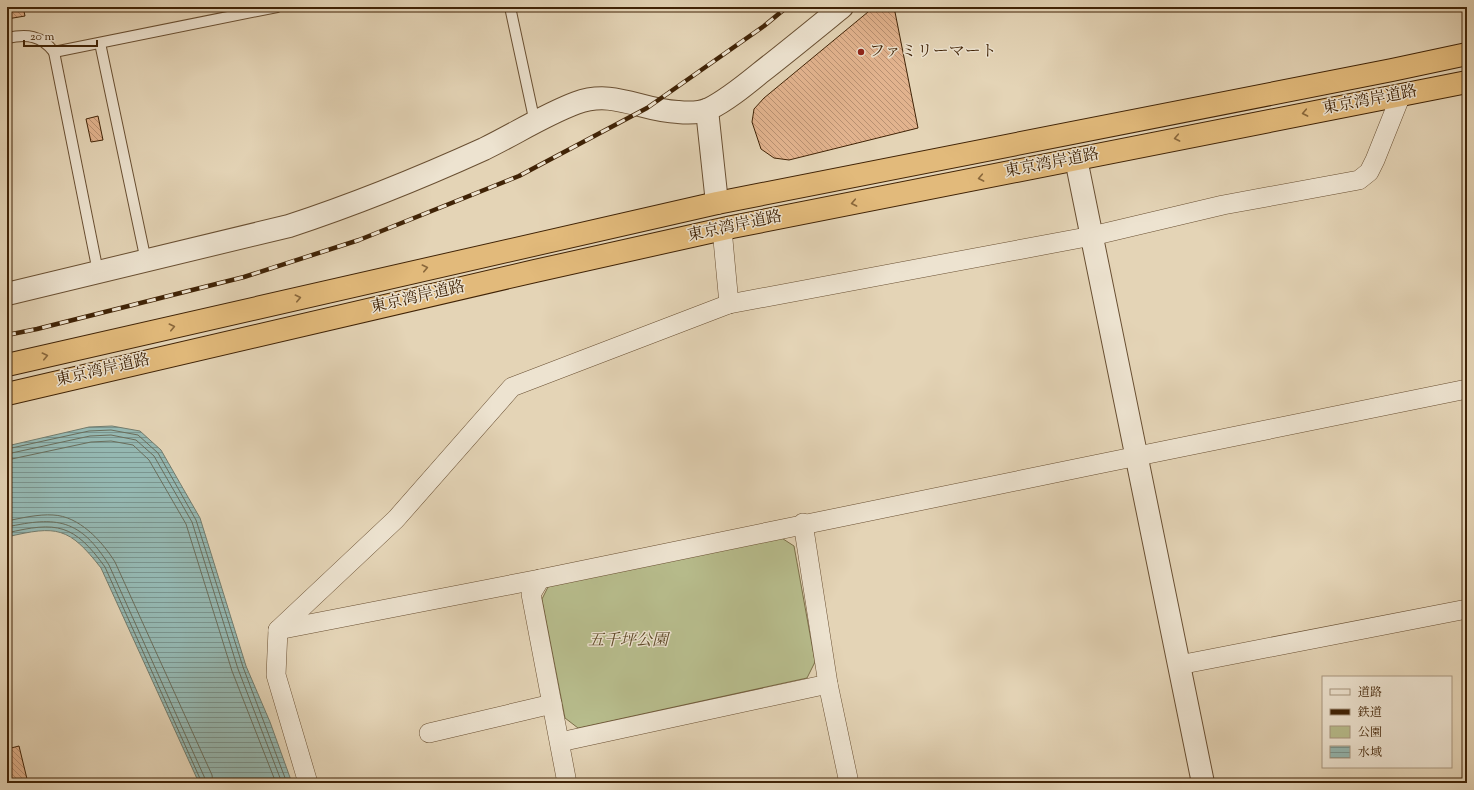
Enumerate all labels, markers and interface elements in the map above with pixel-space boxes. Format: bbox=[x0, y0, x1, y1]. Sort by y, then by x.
scale bar bbox=[24, 22, 97, 48]
text: 20 m bbox=[30, 28, 55, 46]
place label: ファミリーマート bbox=[869, 41, 997, 64]
marker: ファミリーマート bbox=[856, 47, 866, 57]
street label: 東京湾岸道路 bbox=[1321, 81, 1419, 121]
one-way arrow bbox=[1302, 109, 1308, 117]
one-way arrow bbox=[1174, 134, 1180, 142]
street label: 東京湾岸道路 bbox=[1003, 144, 1101, 184]
one-way arrow bbox=[978, 174, 985, 182]
one-way arrow bbox=[851, 199, 857, 207]
street label: 東京湾岸道路 bbox=[686, 206, 784, 248]
one-way arrow bbox=[422, 265, 428, 273]
street label: 東京湾岸道路 bbox=[369, 276, 467, 320]
one-way arrow bbox=[295, 294, 301, 302]
one-way arrow bbox=[168, 323, 175, 332]
street label: 東京湾岸道路 bbox=[54, 349, 152, 393]
one-way arrow bbox=[42, 353, 48, 361]
park label: 五千坪公園 bbox=[588, 630, 671, 653]
legend bbox=[1322, 676, 1452, 768]
text: 道路 bbox=[1358, 684, 1382, 702]
text: 鉄道 bbox=[1357, 704, 1382, 722]
text: 公園 bbox=[1358, 724, 1382, 742]
text: 水域 bbox=[1358, 744, 1382, 762]

